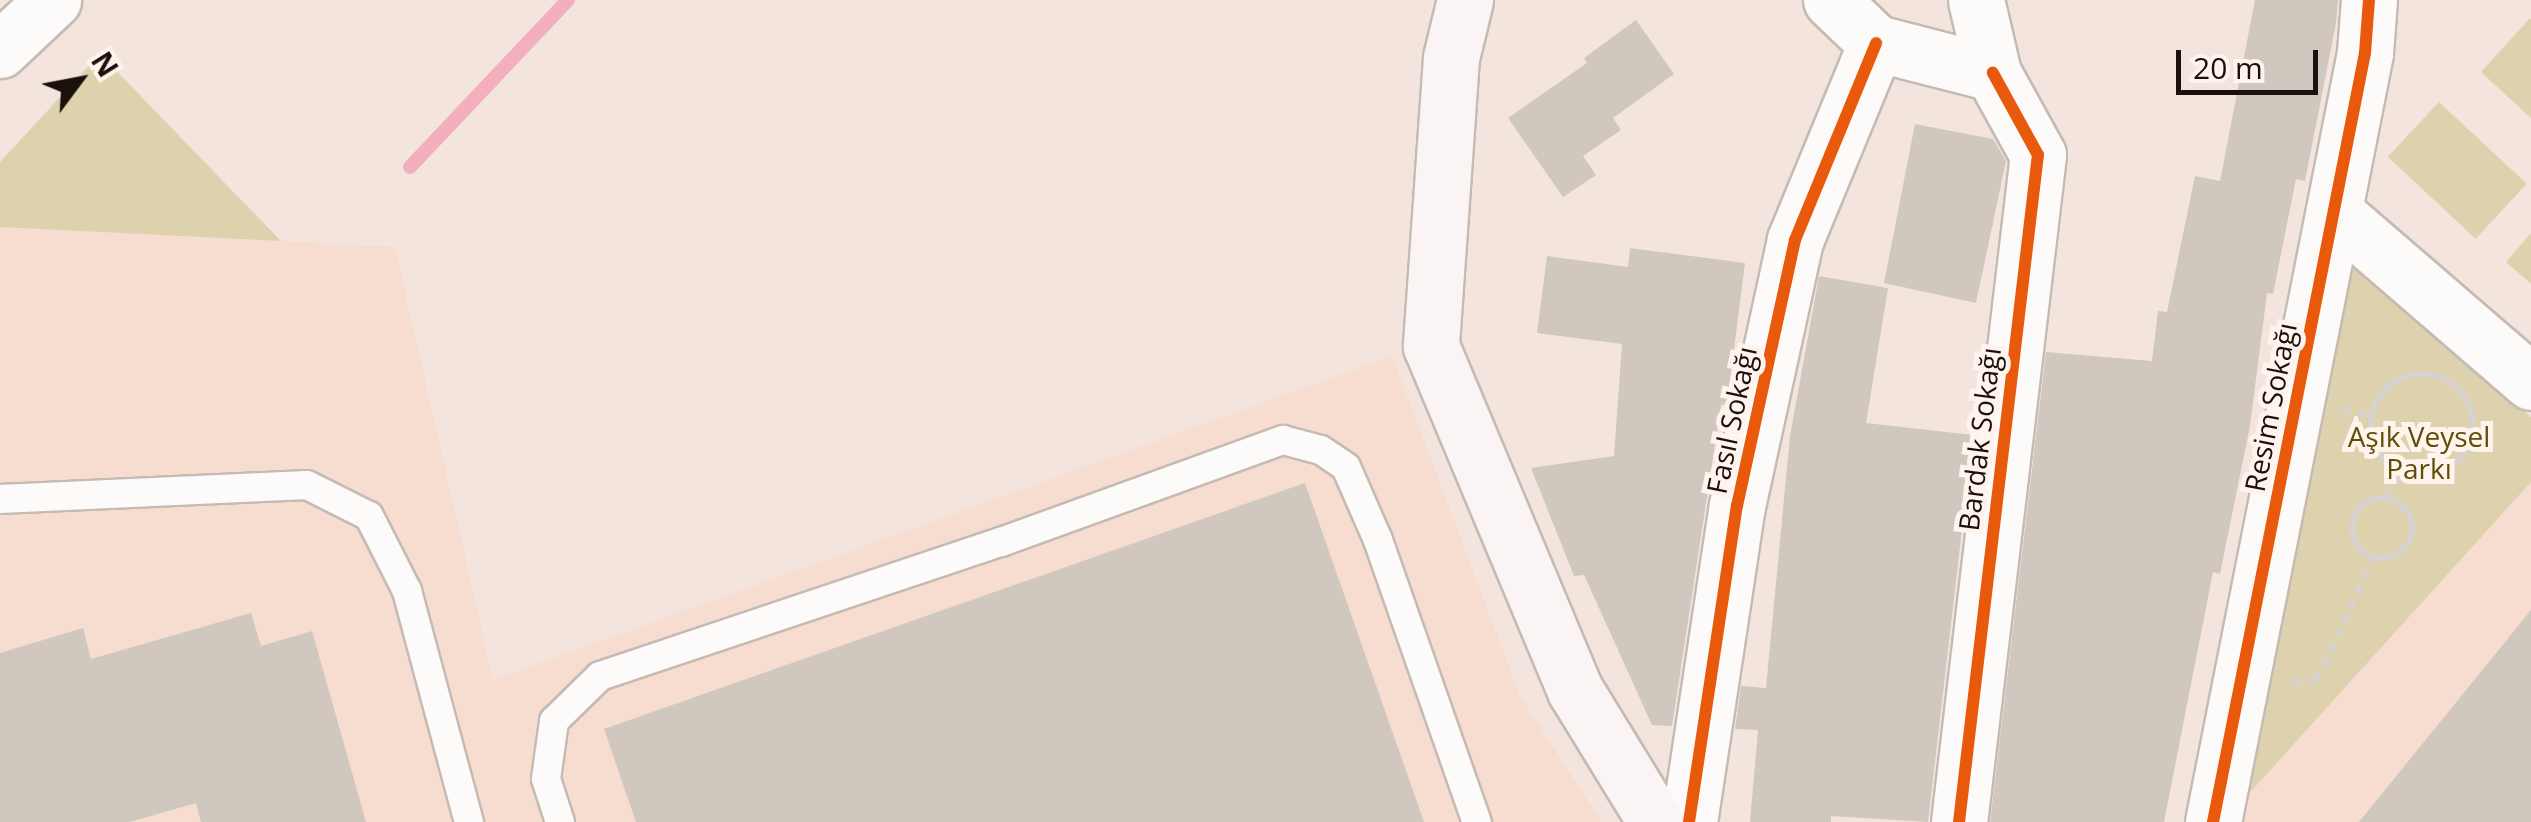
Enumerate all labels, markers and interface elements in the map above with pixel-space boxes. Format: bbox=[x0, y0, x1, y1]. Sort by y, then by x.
north arrow bbox=[30, 30, 130, 130]
scale bar bbox=[2181, 30, 2324, 92]
text: N bbox=[83, 44, 128, 84]
text: 20 m bbox=[2193, 47, 2263, 88]
street label: Resim Sokağı bbox=[2237, 320, 2303, 494]
street label: Fasıl Sokağı bbox=[1699, 343, 1763, 497]
street label: Bardak Sokağı bbox=[1951, 345, 2007, 533]
park label: Aşık Veysel Parkı bbox=[2348, 419, 2490, 485]

